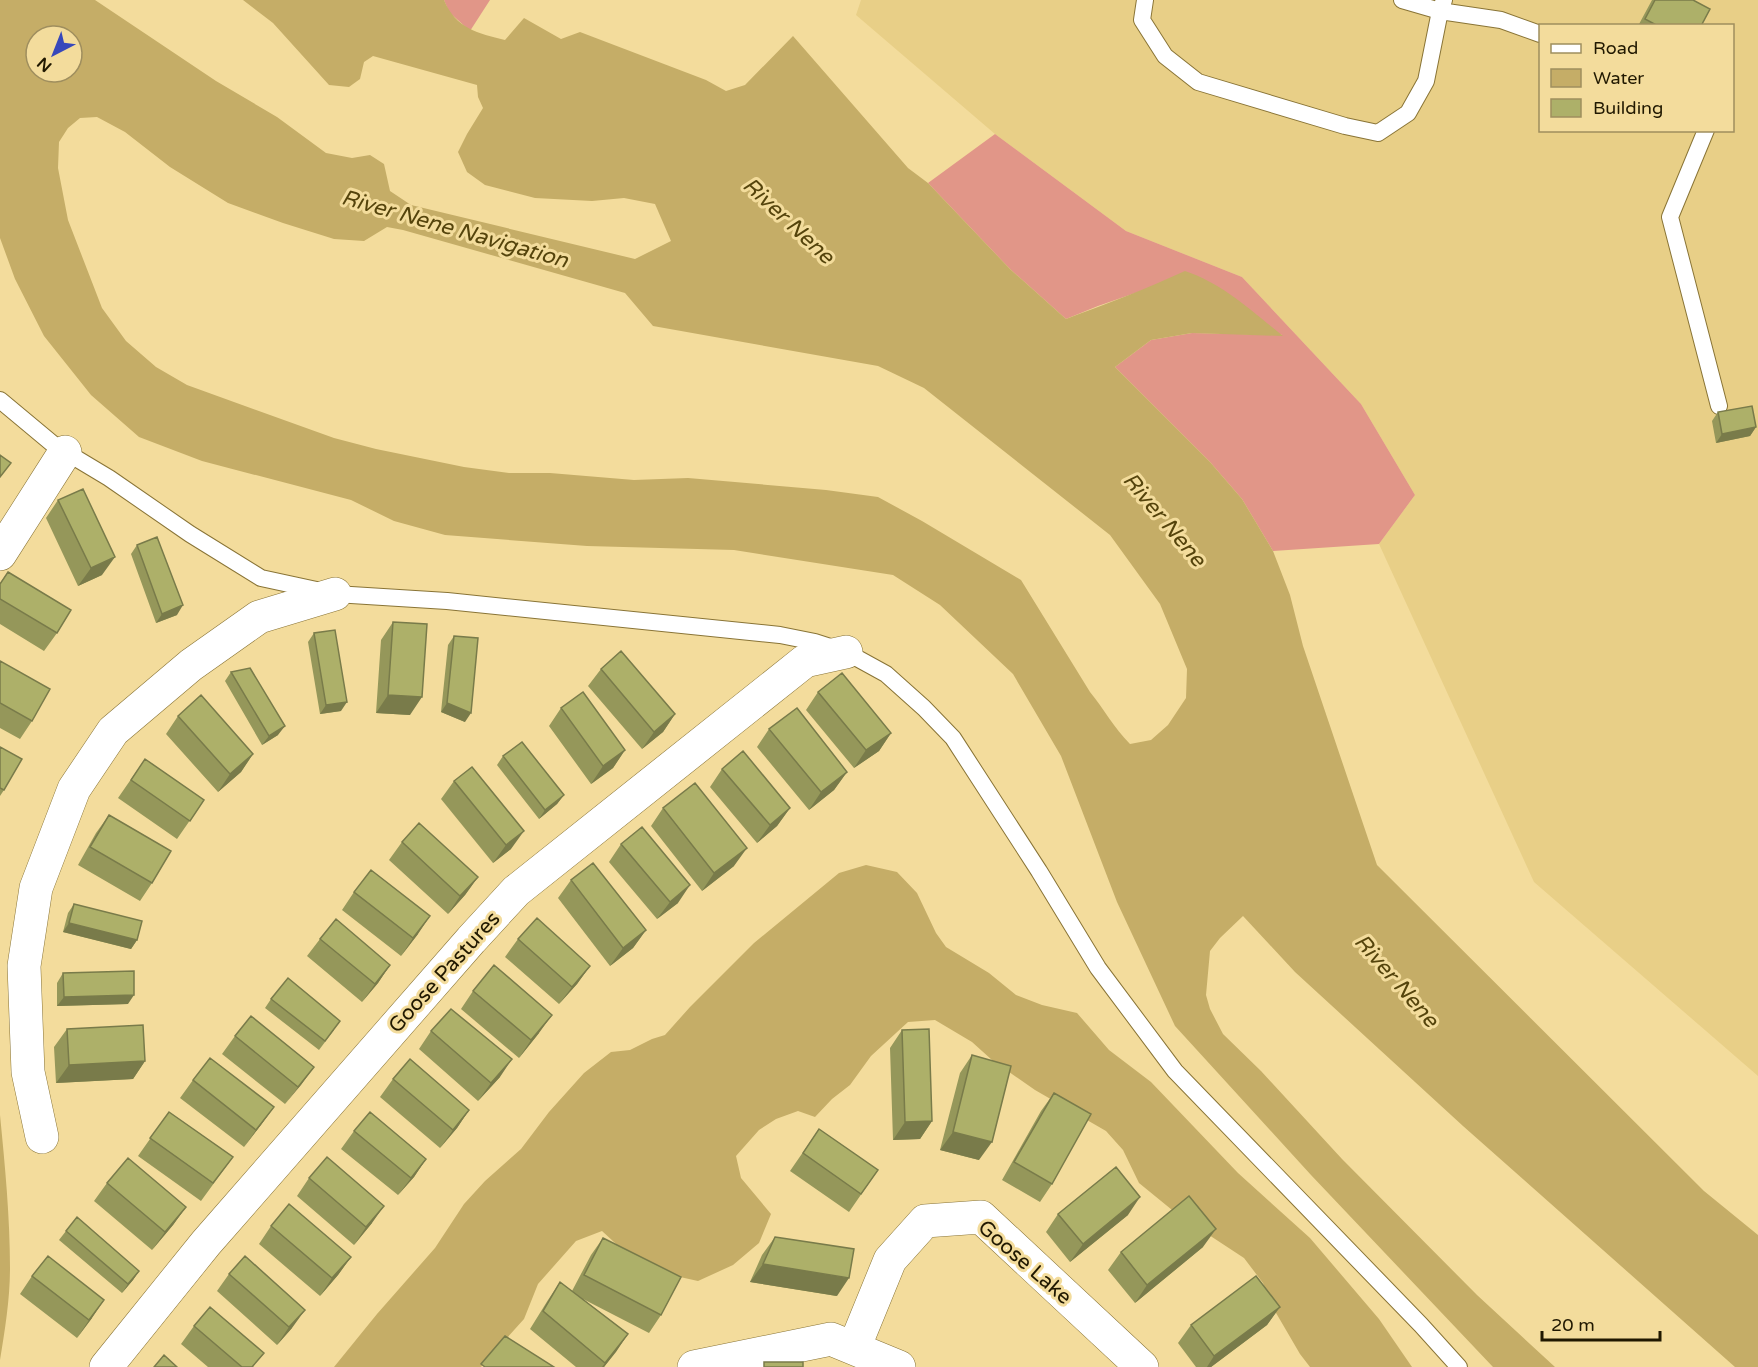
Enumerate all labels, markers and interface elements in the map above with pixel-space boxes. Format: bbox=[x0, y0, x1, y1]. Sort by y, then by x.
north arrow bbox=[24, 24, 84, 84]
legend bbox=[1539, 24, 1734, 132]
text: Road bbox=[1593, 37, 1638, 59]
text: N bbox=[33, 53, 56, 76]
text: Water bbox=[1593, 67, 1644, 89]
text: Building bbox=[1593, 97, 1663, 119]
water label: River Nene bbox=[737, 172, 840, 270]
water label: River Nene Navigation bbox=[339, 184, 571, 274]
water label: River Nene bbox=[1117, 467, 1212, 573]
street label: Goose Pastures bbox=[383, 906, 505, 1038]
water label: River Nene bbox=[1349, 929, 1445, 1034]
street label: Goose Lake bbox=[973, 1215, 1077, 1310]
scale bar bbox=[1542, 1304, 1660, 1342]
text: 20 m bbox=[1551, 1314, 1595, 1336]

